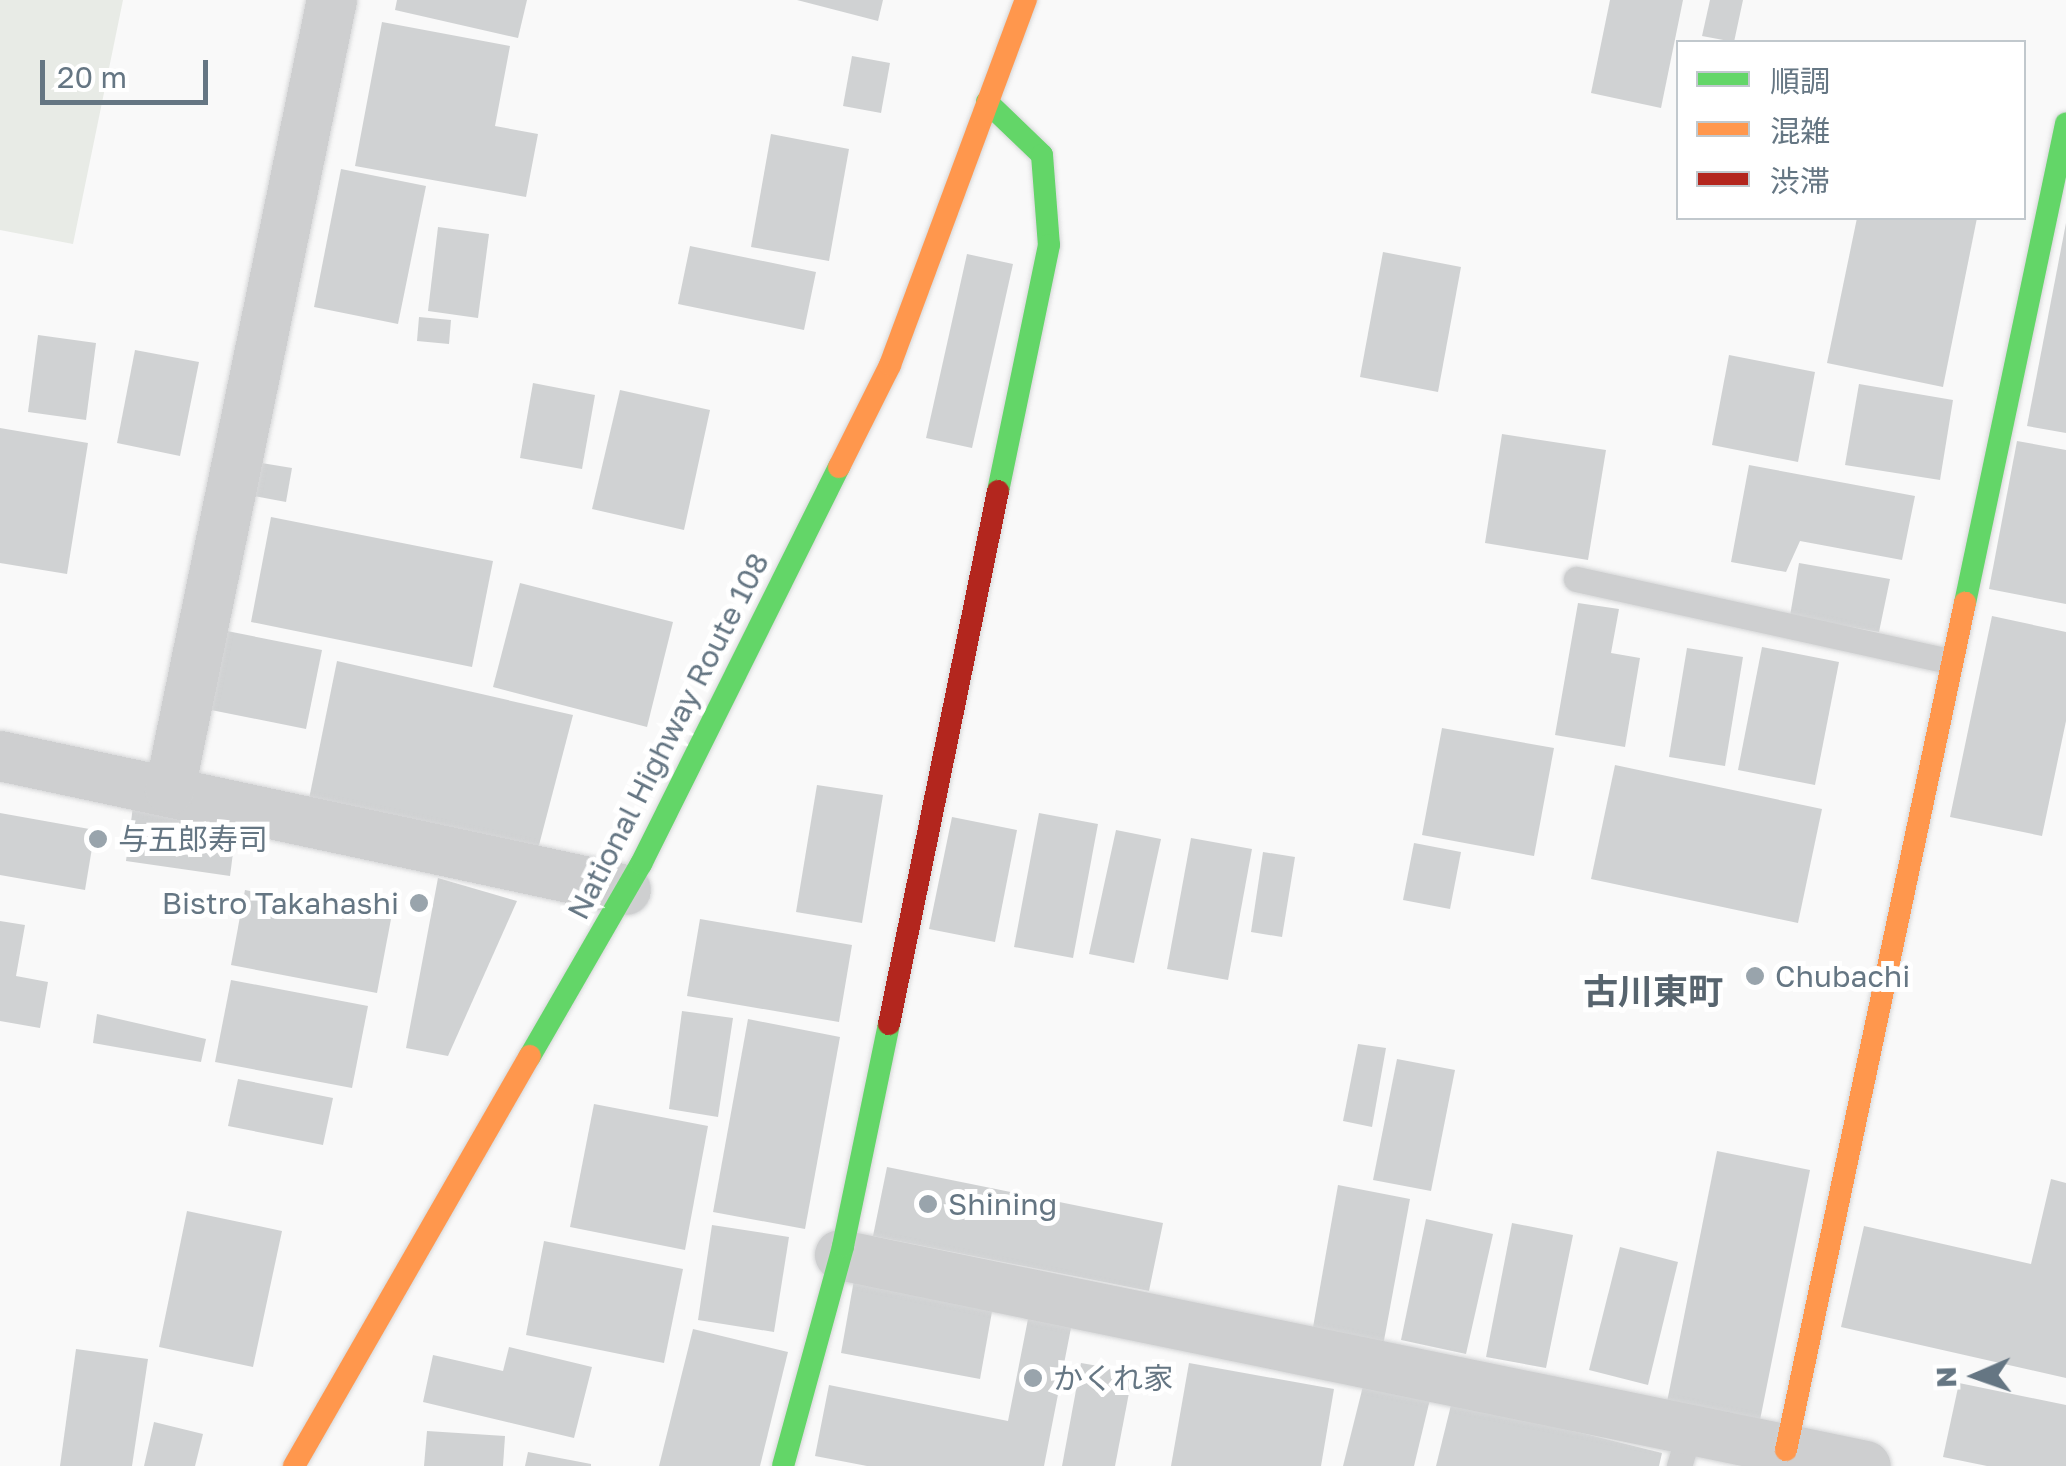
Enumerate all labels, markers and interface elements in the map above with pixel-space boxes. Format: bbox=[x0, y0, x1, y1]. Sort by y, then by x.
scale bar bbox=[45, 40, 212, 102]
legend bbox=[1676, 40, 2026, 220]
text: 20 m bbox=[57, 59, 127, 95]
text: 順調 bbox=[1770, 63, 1830, 99]
text: 混雑 bbox=[1770, 113, 1830, 149]
text: 渋滞 bbox=[1770, 163, 1830, 199]
street label: National Highway Route 108 bbox=[560, 547, 776, 925]
place label: 与五郎寿司 bbox=[118, 821, 268, 857]
marker: 与五郎寿司 bbox=[87, 828, 109, 850]
place label: Bistro Takahashi bbox=[162, 885, 399, 921]
marker: Bistro Takahashi bbox=[408, 892, 430, 914]
place label: Chubachi bbox=[1775, 958, 1910, 994]
marker: Chubachi bbox=[1744, 965, 1766, 987]
district label: 古川東町 bbox=[1583, 970, 1723, 1012]
place label: Shining bbox=[948, 1186, 1057, 1222]
marker: Shining bbox=[917, 1193, 939, 1215]
north arrow bbox=[1926, 1326, 2026, 1426]
place label: かくれ家 bbox=[1053, 1360, 1173, 1396]
text: N bbox=[1929, 1366, 1962, 1388]
marker: かくれ家 bbox=[1022, 1367, 1044, 1389]

